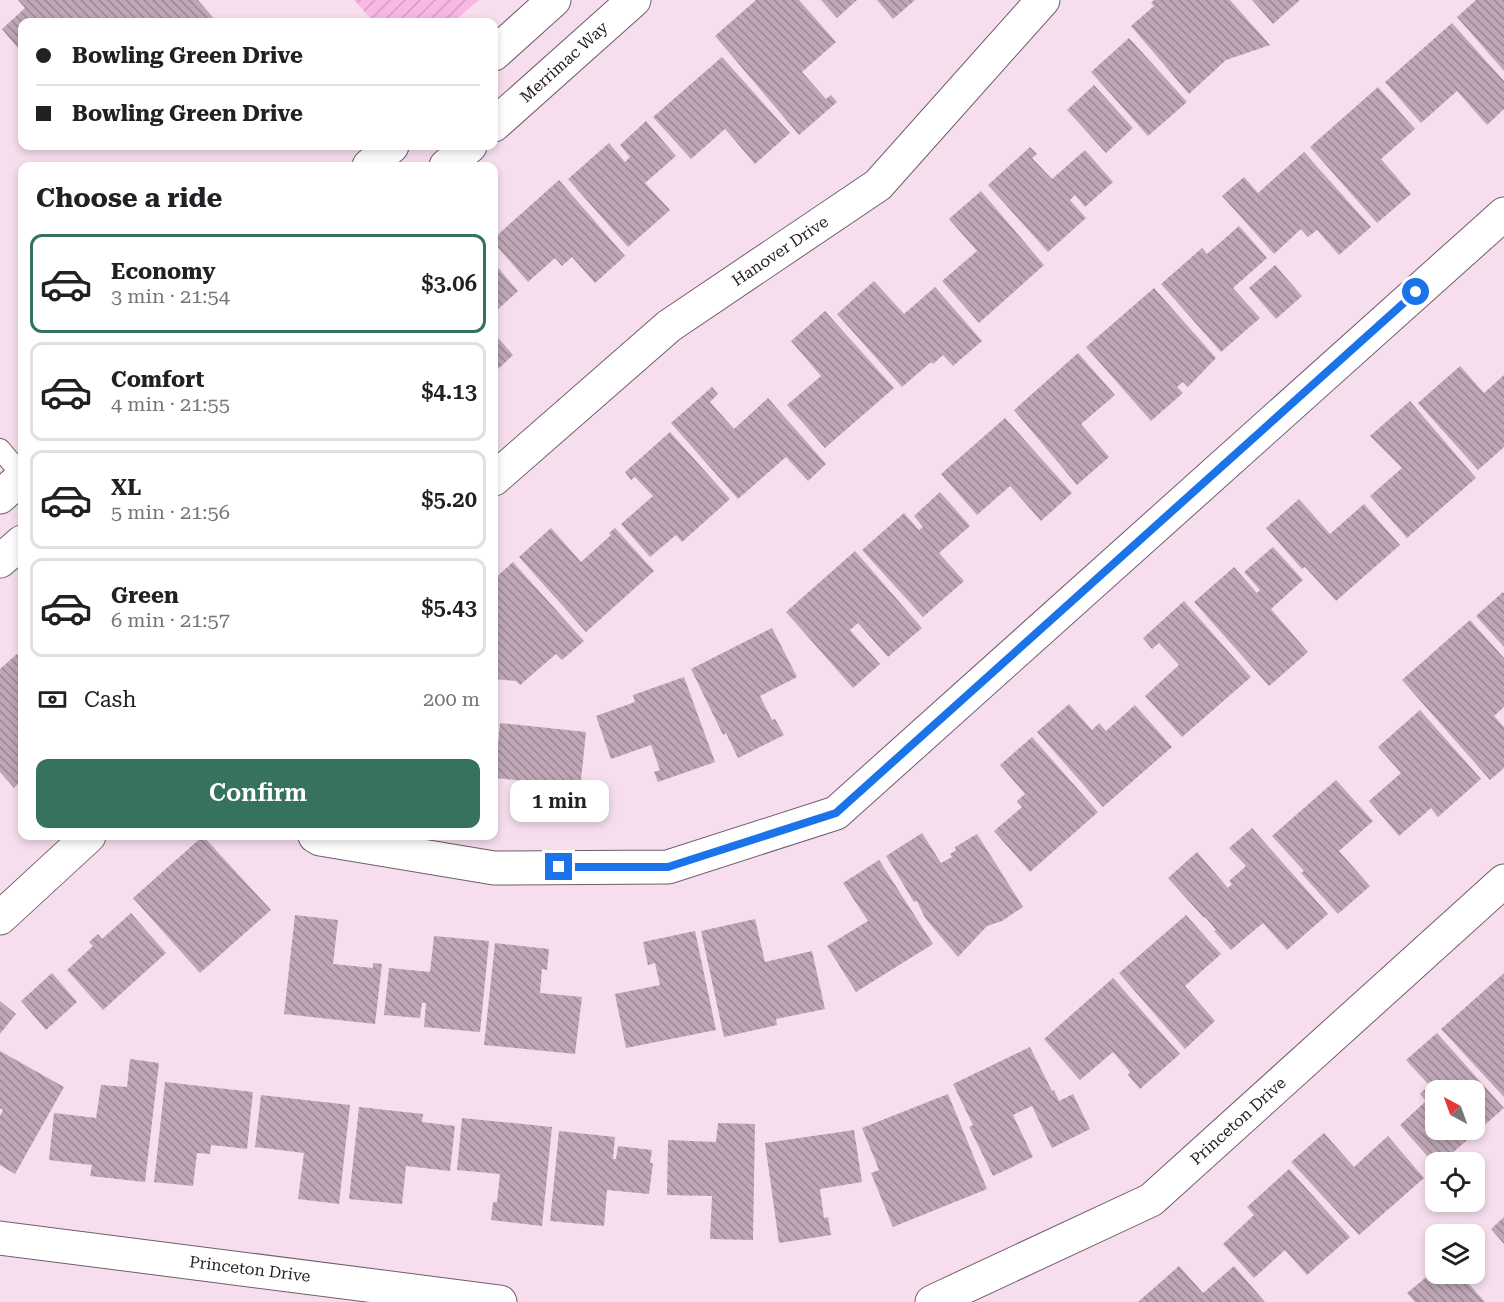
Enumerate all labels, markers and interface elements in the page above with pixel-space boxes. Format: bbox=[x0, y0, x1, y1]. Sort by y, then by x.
street label: Merrimac Way bbox=[516, 17, 612, 106]
text: Bowling Green Drive bbox=[72, 43, 303, 68]
text: Bowling Green Drive bbox=[72, 101, 303, 126]
text: Choose a ride bbox=[36, 182, 222, 214]
street label: Hanover Drive bbox=[728, 212, 832, 290]
icon: car bbox=[39, 257, 93, 311]
text: Economy bbox=[111, 259, 215, 284]
text: $3.06 bbox=[421, 271, 477, 296]
route start bbox=[1402, 278, 1429, 305]
text: 3 min · 21:54 bbox=[111, 284, 230, 308]
icon: car bbox=[39, 365, 93, 419]
text: Comfort bbox=[111, 367, 204, 392]
text: $4.13 bbox=[421, 379, 477, 404]
text: 4 min · 21:55 bbox=[111, 392, 230, 416]
icon: car bbox=[39, 473, 93, 527]
text: XL bbox=[111, 475, 141, 500]
text: $5.20 bbox=[421, 487, 477, 512]
text: 5 min · 21:56 bbox=[111, 500, 230, 524]
icon: car bbox=[39, 581, 93, 635]
text: Green bbox=[111, 583, 179, 608]
text: $5.43 bbox=[421, 595, 477, 620]
text: 6 min · 21:57 bbox=[111, 608, 230, 632]
icon: cash bbox=[36, 683, 69, 716]
text: Cash bbox=[84, 687, 136, 712]
text: 200 m bbox=[423, 687, 480, 711]
button: Confirm bbox=[36, 759, 480, 828]
callout: 1 min bbox=[510, 780, 608, 822]
text: 1 min bbox=[532, 789, 587, 813]
route end bbox=[545, 853, 572, 880]
street label: Princeton Drive bbox=[1186, 1073, 1290, 1169]
north arrow bbox=[1425, 1080, 1485, 1140]
map controls bbox=[1425, 1080, 1485, 1284]
button: locate bbox=[1425, 1152, 1485, 1212]
button: layers bbox=[1425, 1224, 1485, 1284]
street label: Princeton Drive bbox=[188, 1252, 312, 1286]

